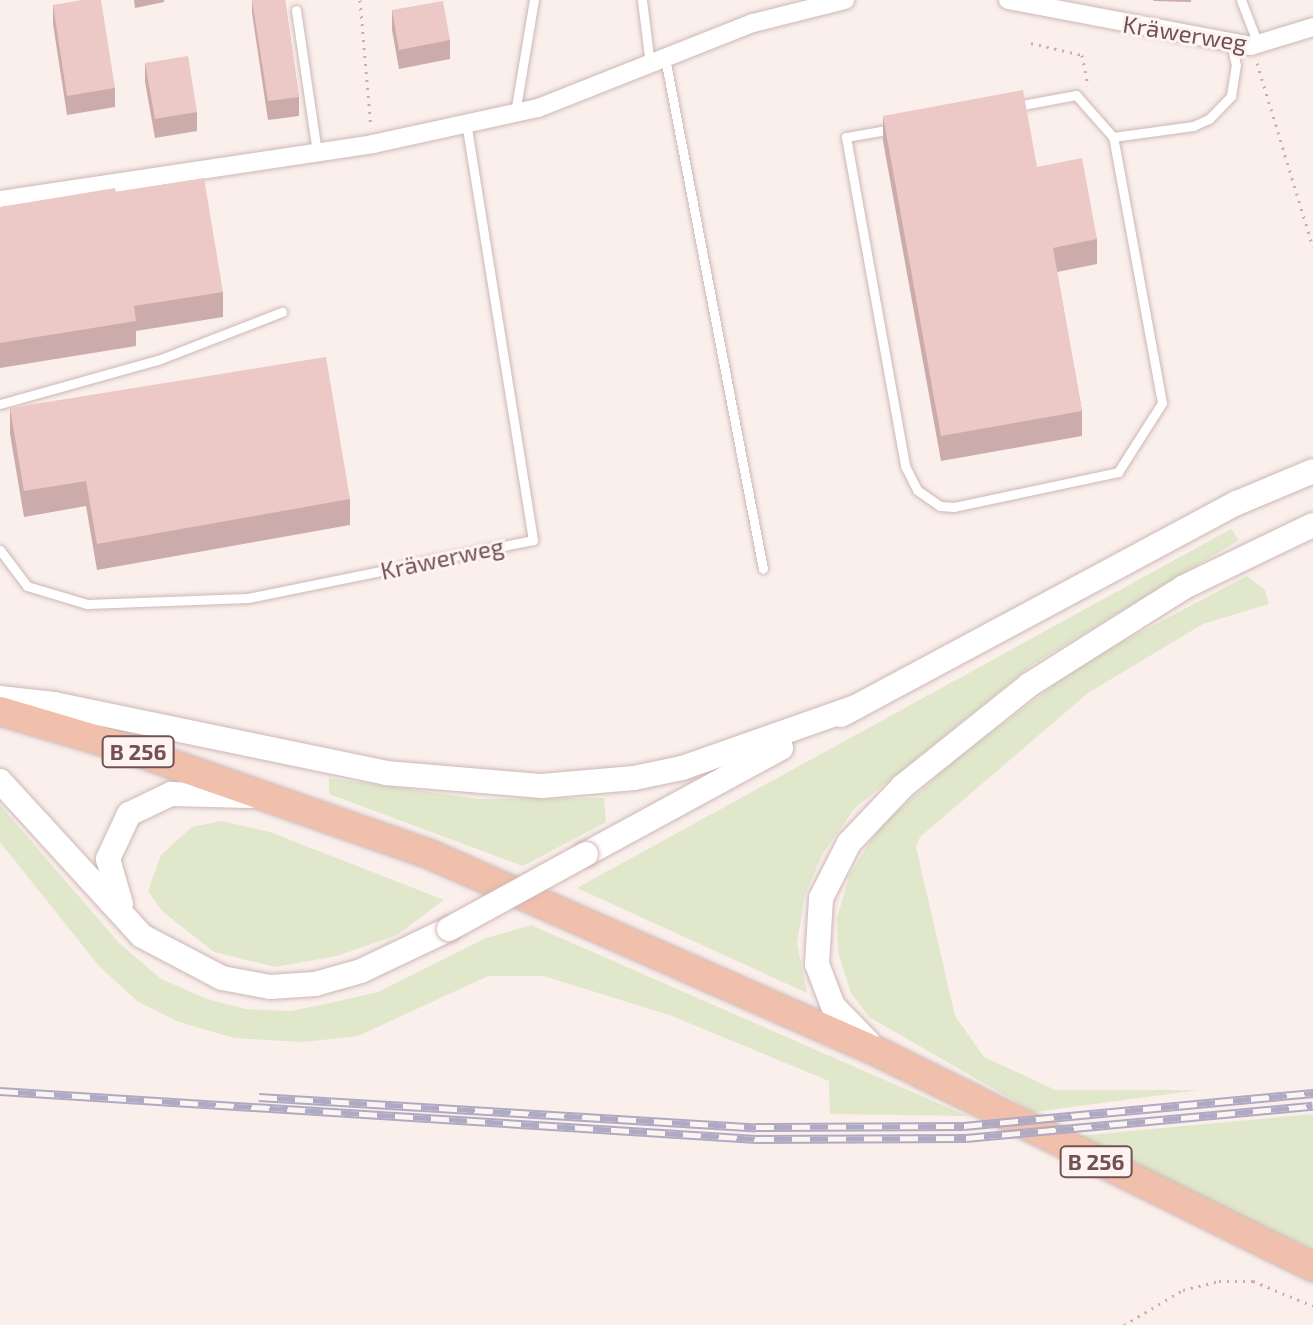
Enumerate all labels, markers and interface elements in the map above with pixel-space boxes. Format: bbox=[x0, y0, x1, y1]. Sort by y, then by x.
street label: Kräwerweg bbox=[1121, 9, 1249, 57]
street label: Kräwerweg bbox=[378, 531, 506, 585]
road number: B 256 bbox=[100, 734, 176, 770]
road number: B 256 bbox=[1058, 1144, 1134, 1180]

